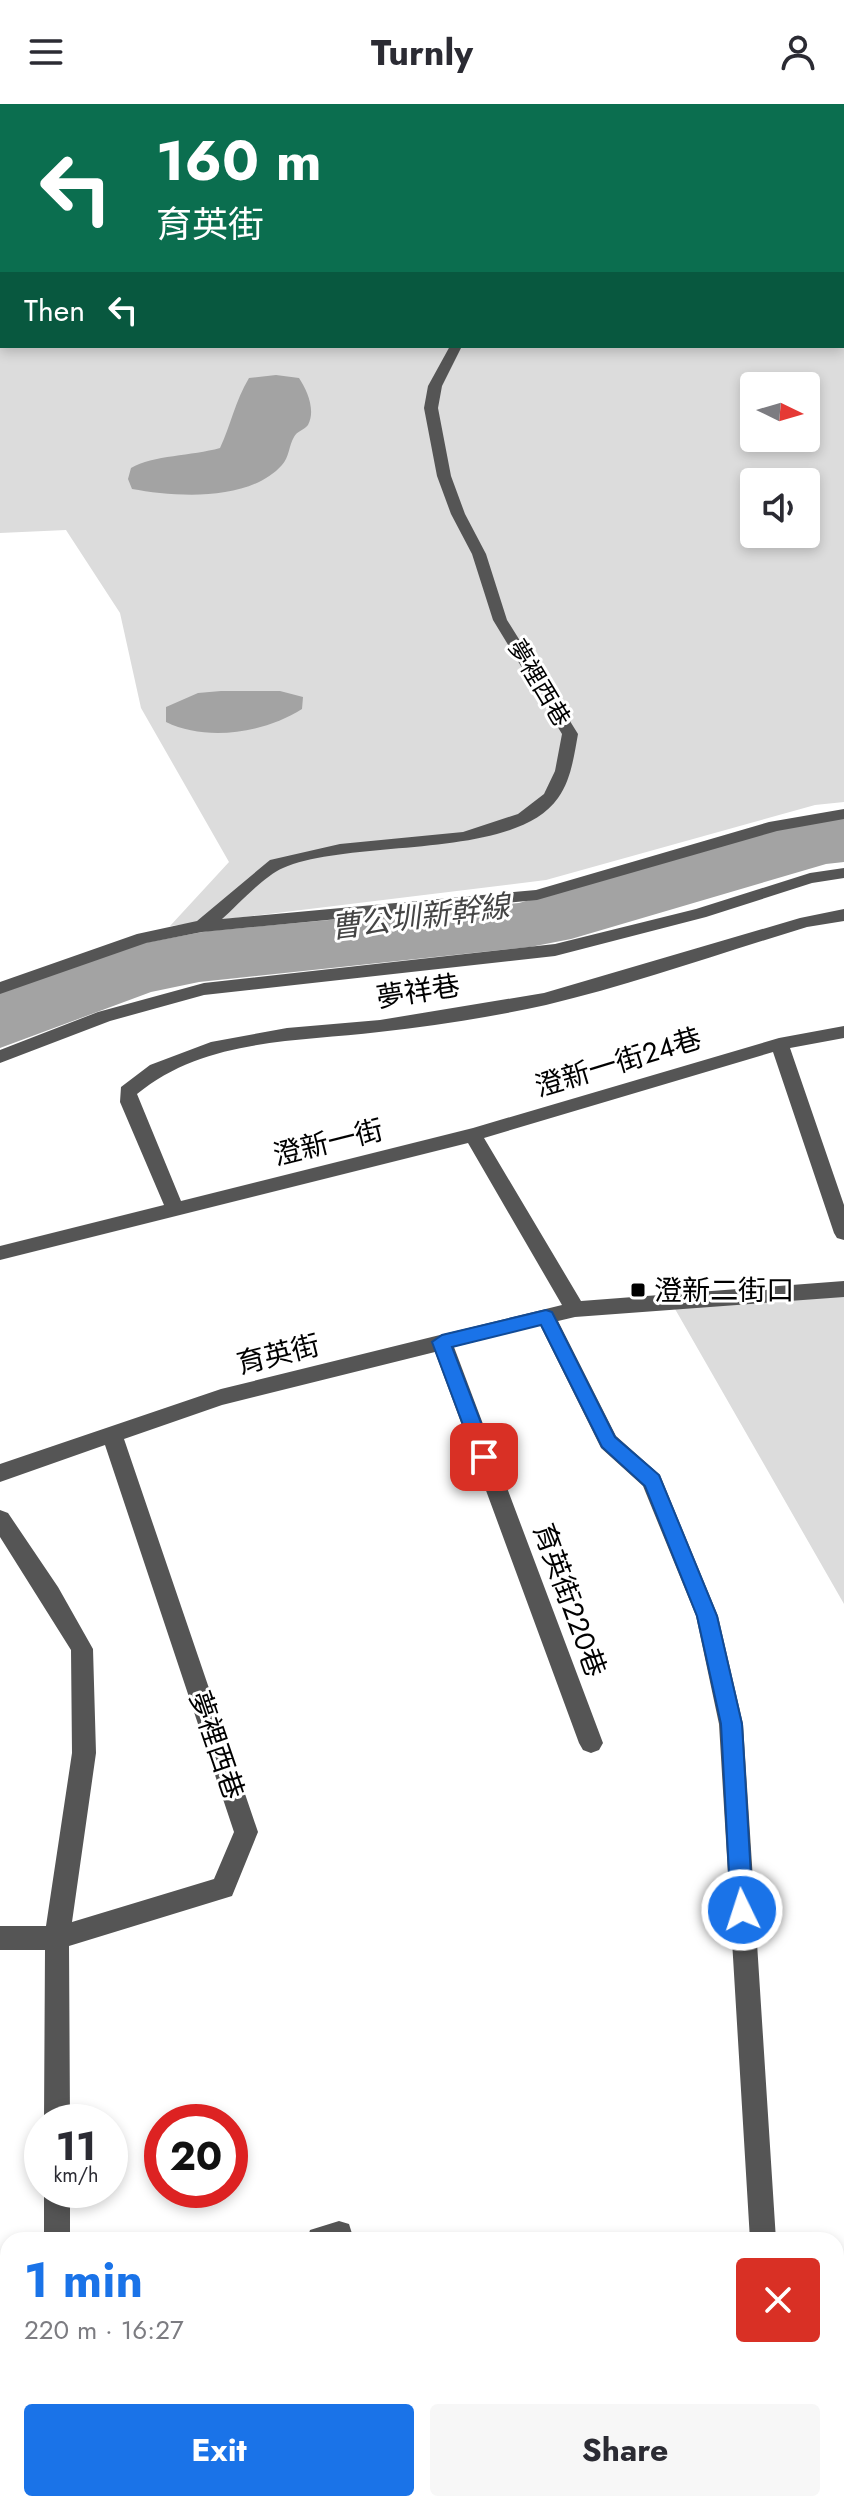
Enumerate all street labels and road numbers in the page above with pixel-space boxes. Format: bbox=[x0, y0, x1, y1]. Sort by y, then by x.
street label: 夢裡西巷 bbox=[500, 633, 579, 733]
street label: 夢祥巷 bbox=[373, 965, 463, 1018]
street label: 澄新一街24巷 bbox=[530, 1018, 707, 1107]
street label: 澄新一街 bbox=[269, 1109, 387, 1176]
street label: 育英街 bbox=[232, 1324, 324, 1385]
street label: 育英街220巷 bbox=[523, 1518, 616, 1683]
street label: 夢裡西巷 bbox=[179, 1686, 254, 1805]

